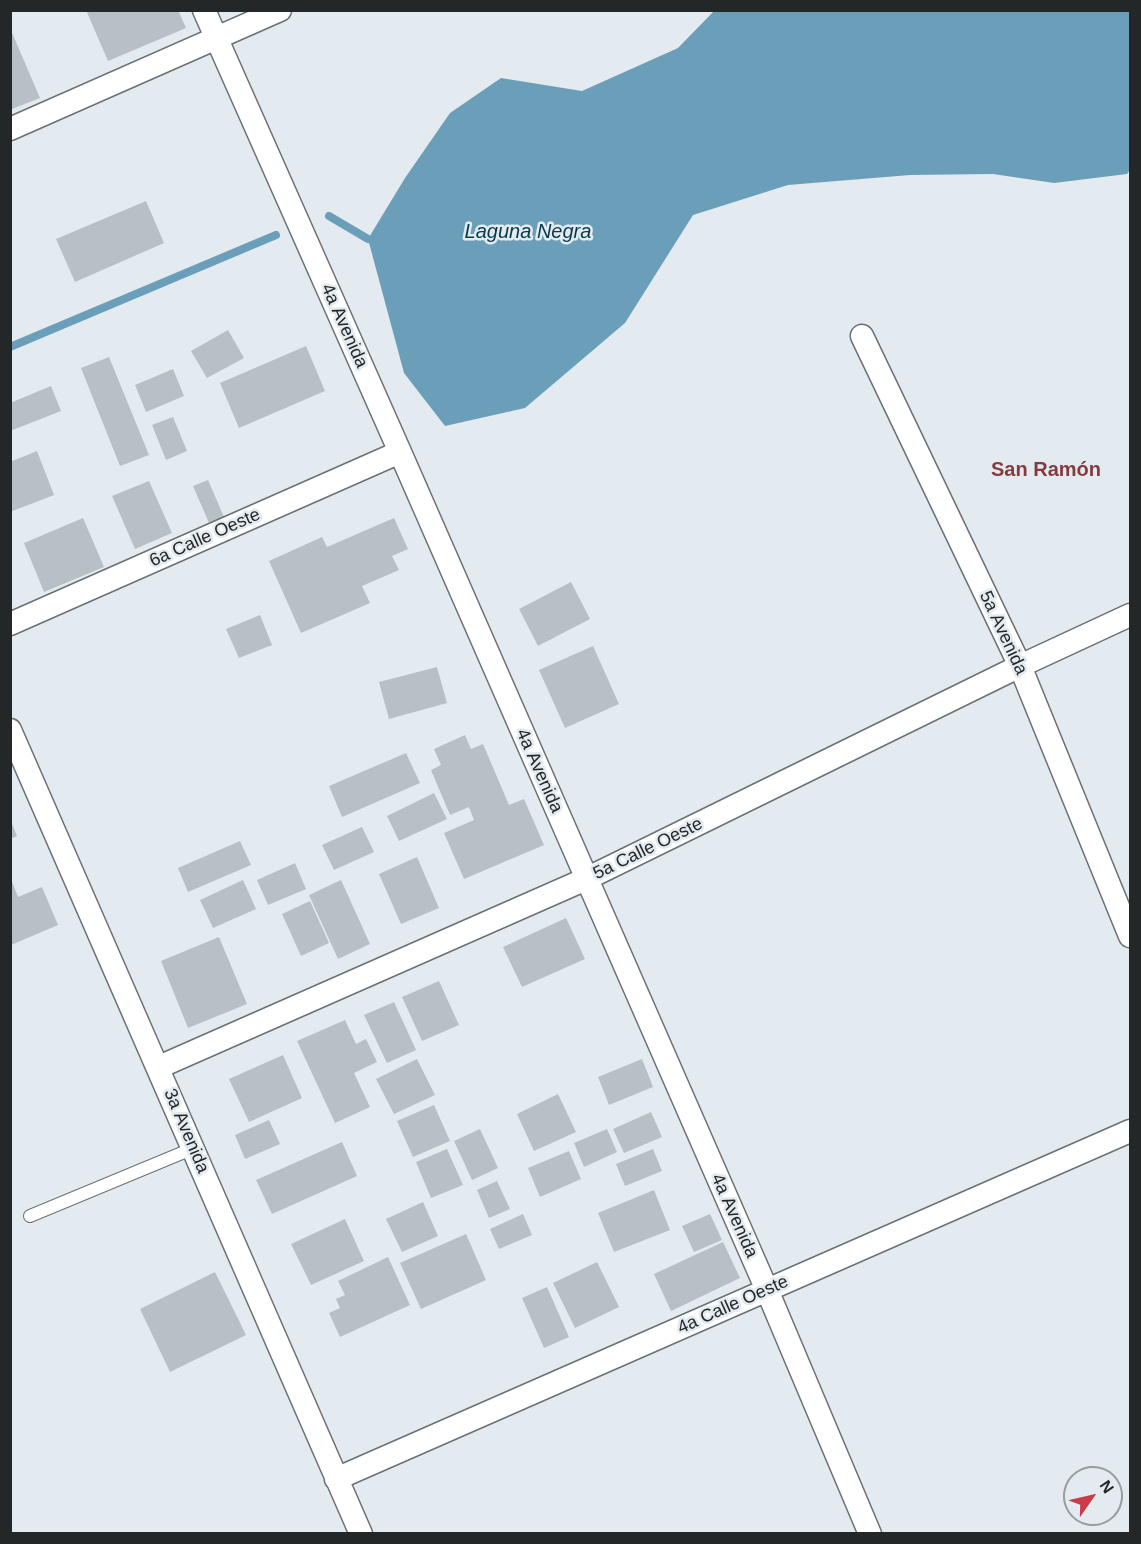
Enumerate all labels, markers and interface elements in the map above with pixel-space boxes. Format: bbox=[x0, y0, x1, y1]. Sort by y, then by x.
water label: Laguna Negra bbox=[465, 220, 591, 244]
street label: 4a Avenida bbox=[316, 281, 372, 371]
district label: San Ramón bbox=[991, 458, 1101, 482]
street label: 6a Calle Oeste bbox=[146, 504, 264, 572]
street label: 5a Avenida bbox=[974, 588, 1032, 678]
street label: 4a Avenida bbox=[511, 726, 567, 816]
street label: 5a Calle Oeste bbox=[590, 813, 706, 885]
street label: 3a Avenida bbox=[159, 1085, 213, 1177]
street label: 4a Avenida bbox=[706, 1171, 762, 1261]
street label: 4a Calle Oeste bbox=[674, 1271, 792, 1339]
north arrow bbox=[1063, 1466, 1123, 1526]
text: N bbox=[1096, 1477, 1117, 1496]

